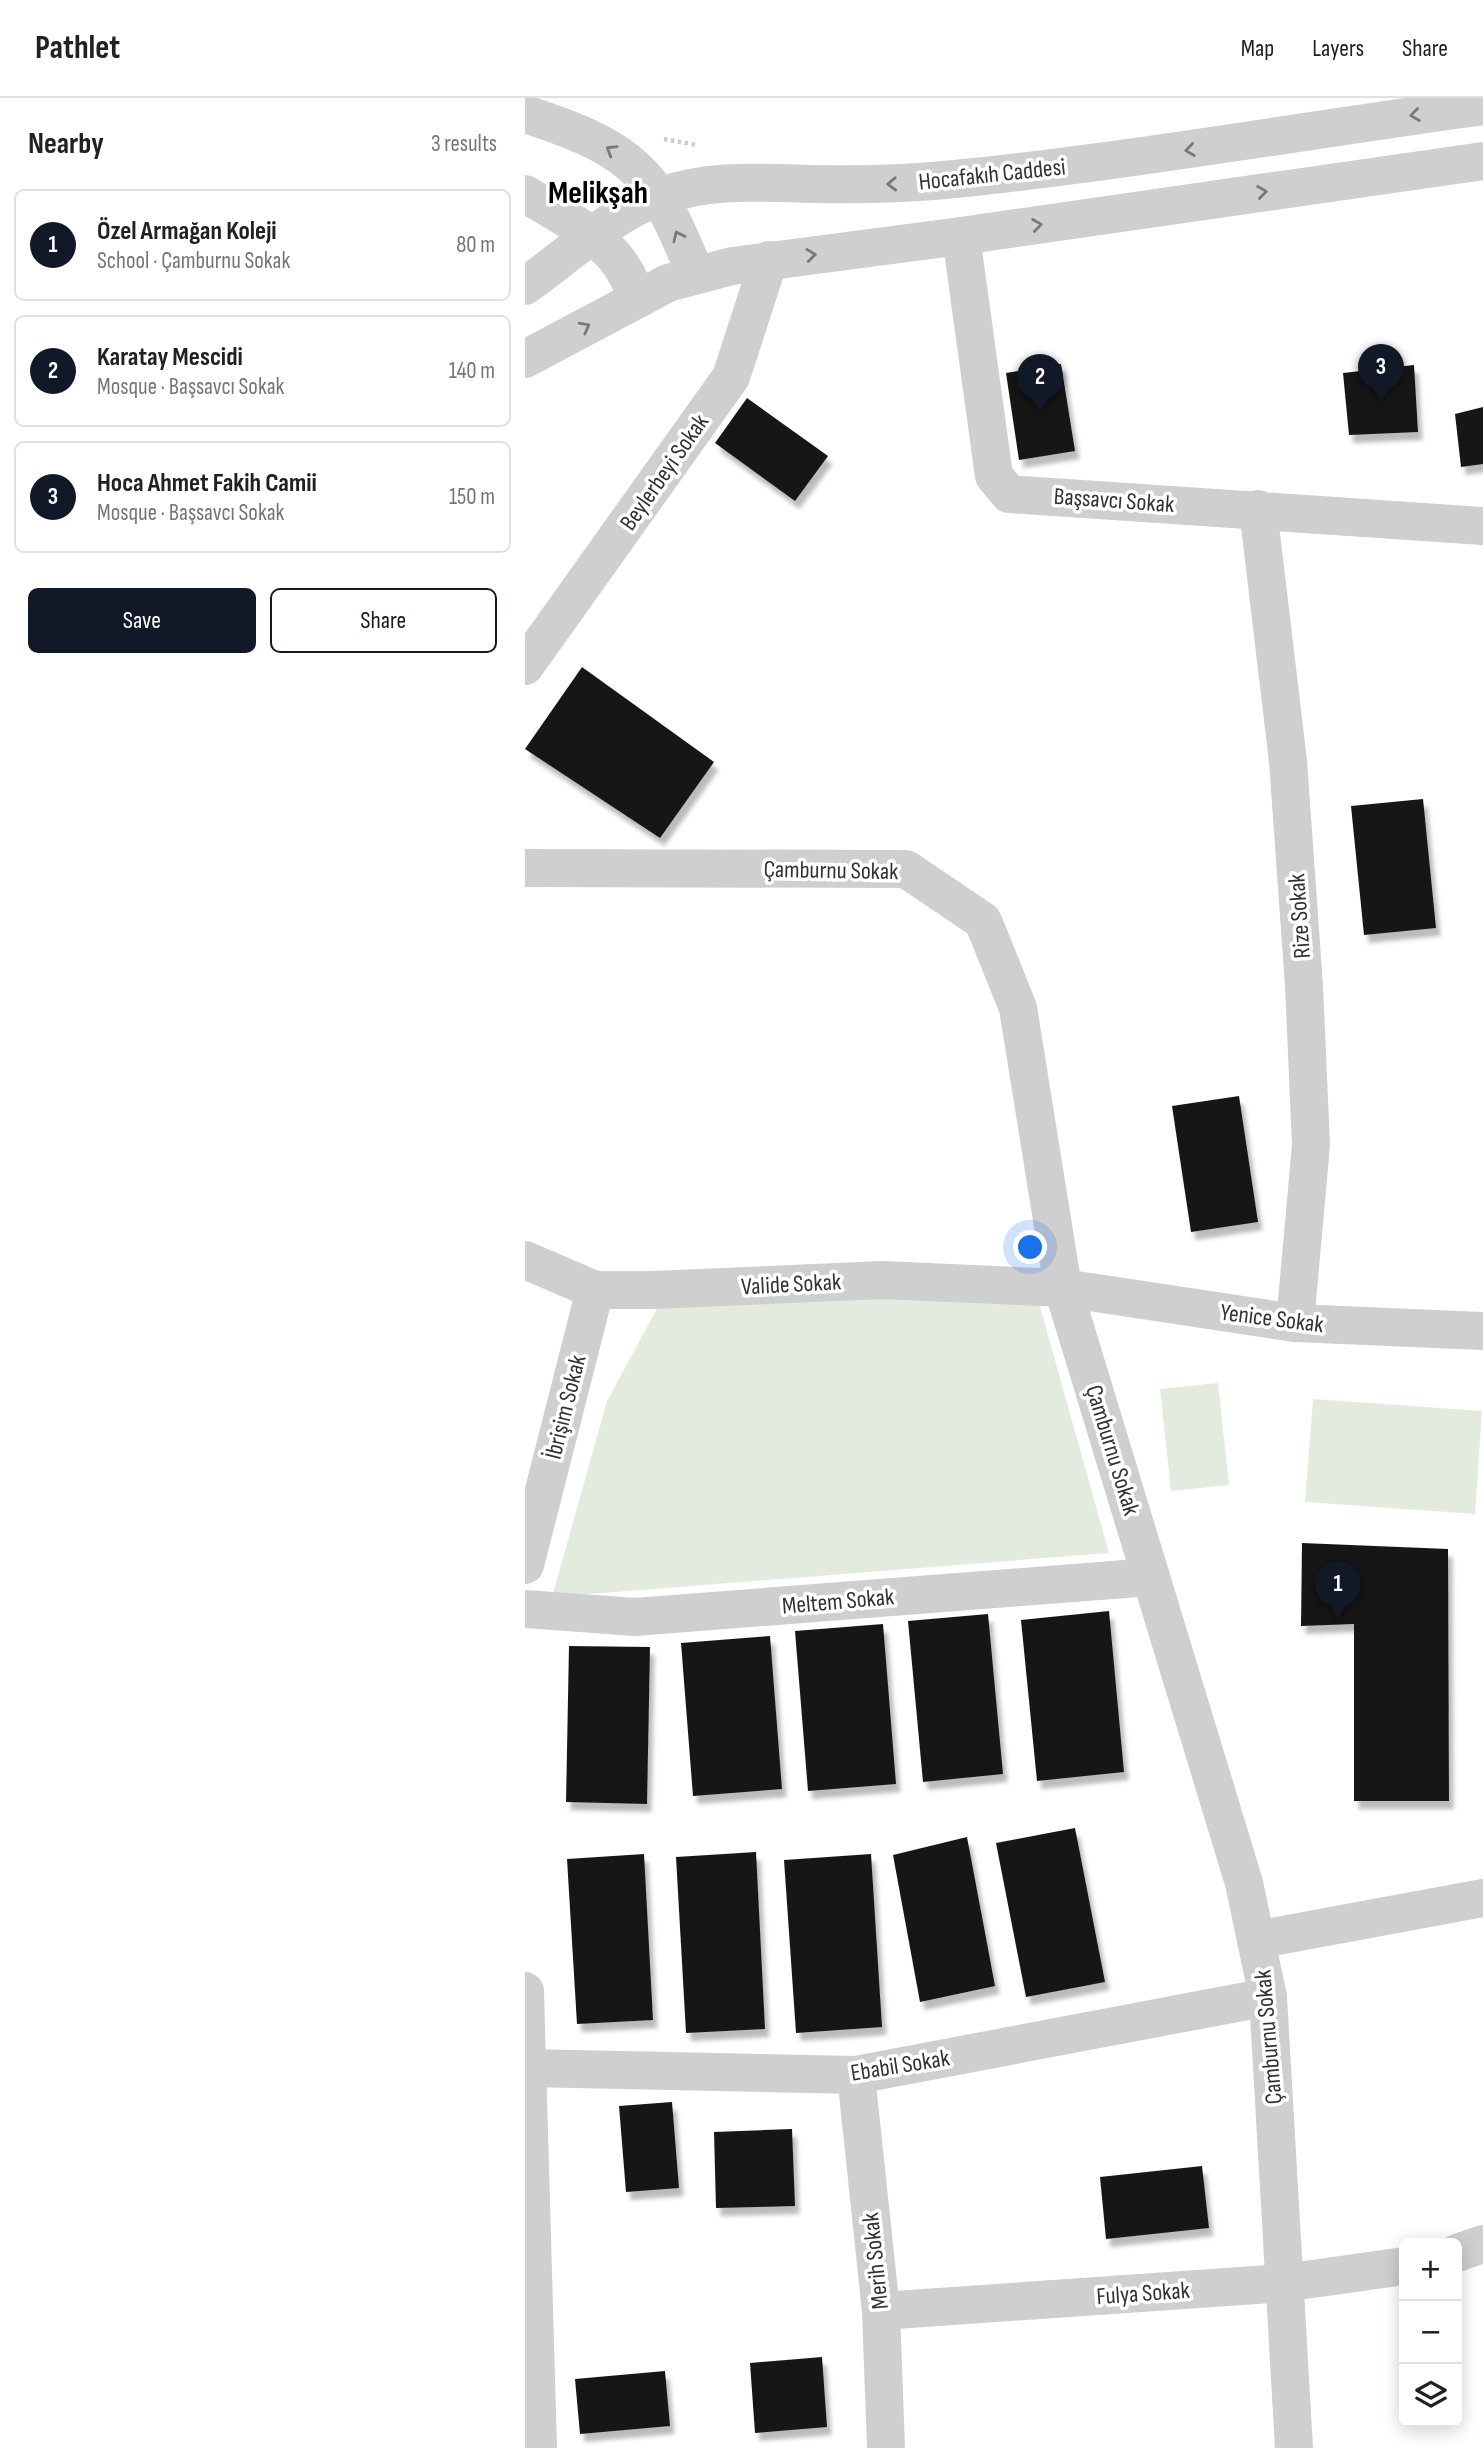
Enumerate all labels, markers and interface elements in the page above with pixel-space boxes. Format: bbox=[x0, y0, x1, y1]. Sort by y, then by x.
text: Pathlet bbox=[35, 28, 120, 68]
text: Map bbox=[1241, 34, 1274, 63]
text: Layers bbox=[1312, 34, 1364, 63]
text: Share bbox=[1402, 34, 1448, 63]
one-way arrow bbox=[1410, 108, 1421, 123]
text: Nearby bbox=[28, 126, 104, 162]
text: 3 results bbox=[431, 130, 497, 158]
one-way arrow bbox=[1185, 142, 1196, 157]
one-way arrow bbox=[606, 145, 619, 158]
street label: Hocafakıh Caddesi bbox=[917, 152, 1067, 197]
district label: Melikşah bbox=[548, 174, 648, 213]
one-way arrow bbox=[886, 176, 897, 191]
one-way arrow bbox=[1256, 185, 1268, 200]
text: Özel Armağan Koleji bbox=[97, 216, 277, 247]
one-way arrow bbox=[1031, 218, 1043, 233]
text: 1 bbox=[48, 231, 58, 259]
text: 80 m bbox=[456, 231, 495, 259]
one-way arrow bbox=[672, 231, 686, 243]
text: School · Çamburnu Sokak bbox=[97, 247, 290, 275]
one-way arrow bbox=[805, 247, 817, 262]
one-way arrow bbox=[578, 322, 591, 336]
text: Karatay Mescidi bbox=[97, 342, 243, 373]
pin: 3 bbox=[1358, 344, 1404, 402]
pin: 2 bbox=[1017, 354, 1063, 412]
text: 2 bbox=[48, 357, 58, 385]
text: 140 m bbox=[449, 357, 495, 385]
text: Mosque · Başsavcı Sokak bbox=[97, 373, 284, 401]
street label: Beylerbeyi Sokak bbox=[614, 409, 715, 536]
text: Hoca Ahmet Fakih Camii bbox=[97, 468, 317, 499]
street label: Başsavcı Sokak bbox=[1053, 482, 1175, 519]
text: 3 bbox=[48, 483, 58, 511]
text: 150 m bbox=[449, 483, 495, 511]
text: Mosque · Başsavcı Sokak bbox=[97, 499, 284, 527]
button: Save bbox=[28, 588, 256, 653]
button: Share bbox=[270, 588, 497, 653]
street label: Çamburnu Sokak bbox=[763, 855, 899, 886]
street label: Rize Sokak bbox=[1282, 873, 1317, 959]
your location bbox=[1013, 1230, 1047, 1264]
street label: Valide Sokak bbox=[740, 1267, 842, 1302]
street label: Yenice Sokak bbox=[1219, 1298, 1325, 1339]
street label: İbrişim Sokak bbox=[539, 1352, 592, 1462]
street label: Çamburnu Sokak bbox=[1079, 1381, 1146, 1519]
pin: 1 bbox=[1315, 1561, 1361, 1619]
street label: Meltem Sokak bbox=[781, 1582, 895, 1621]
street label: Çamburnu Sokak bbox=[1248, 1969, 1289, 2105]
street label: Ebabil Sokak bbox=[849, 2043, 952, 2088]
street label: Merih Sokak bbox=[856, 2211, 895, 2311]
map controls bbox=[1399, 2238, 1462, 2427]
button: + bbox=[1399, 2238, 1462, 2301]
street label: Fulya Sokak bbox=[1095, 2276, 1191, 2311]
button: − bbox=[1399, 2301, 1462, 2364]
button: layers bbox=[1399, 2364, 1462, 2427]

